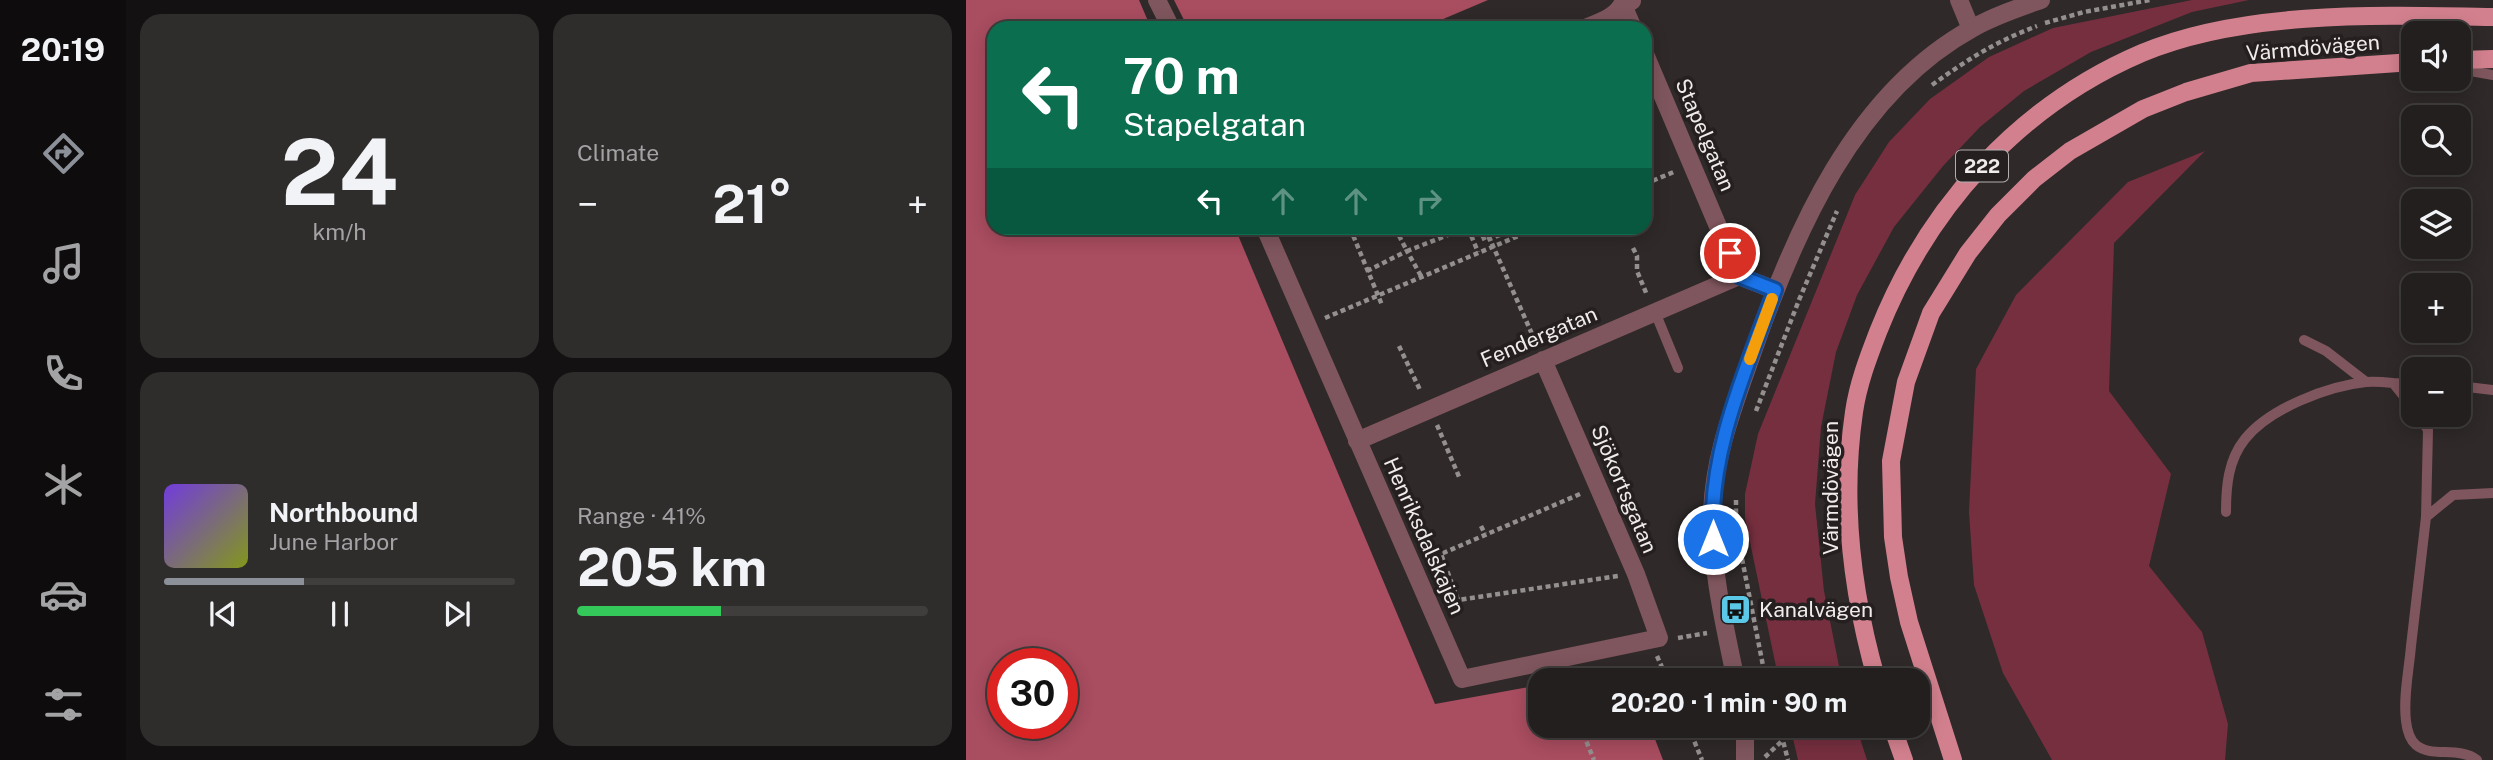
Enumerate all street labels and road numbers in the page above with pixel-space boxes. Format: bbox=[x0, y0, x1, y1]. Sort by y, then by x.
street label: Värmdövägen bbox=[2245, 29, 2381, 66]
street label: Stapelgatan bbox=[1670, 75, 1740, 195]
road number: 222 bbox=[1956, 150, 2008, 182]
street label: Fendergatan bbox=[1477, 301, 1601, 372]
street label: Sjökortsgatan bbox=[1586, 421, 1663, 557]
street label: Värmdövägen bbox=[1818, 421, 1843, 555]
street label: Henriksdalskajen bbox=[1379, 453, 1470, 618]

